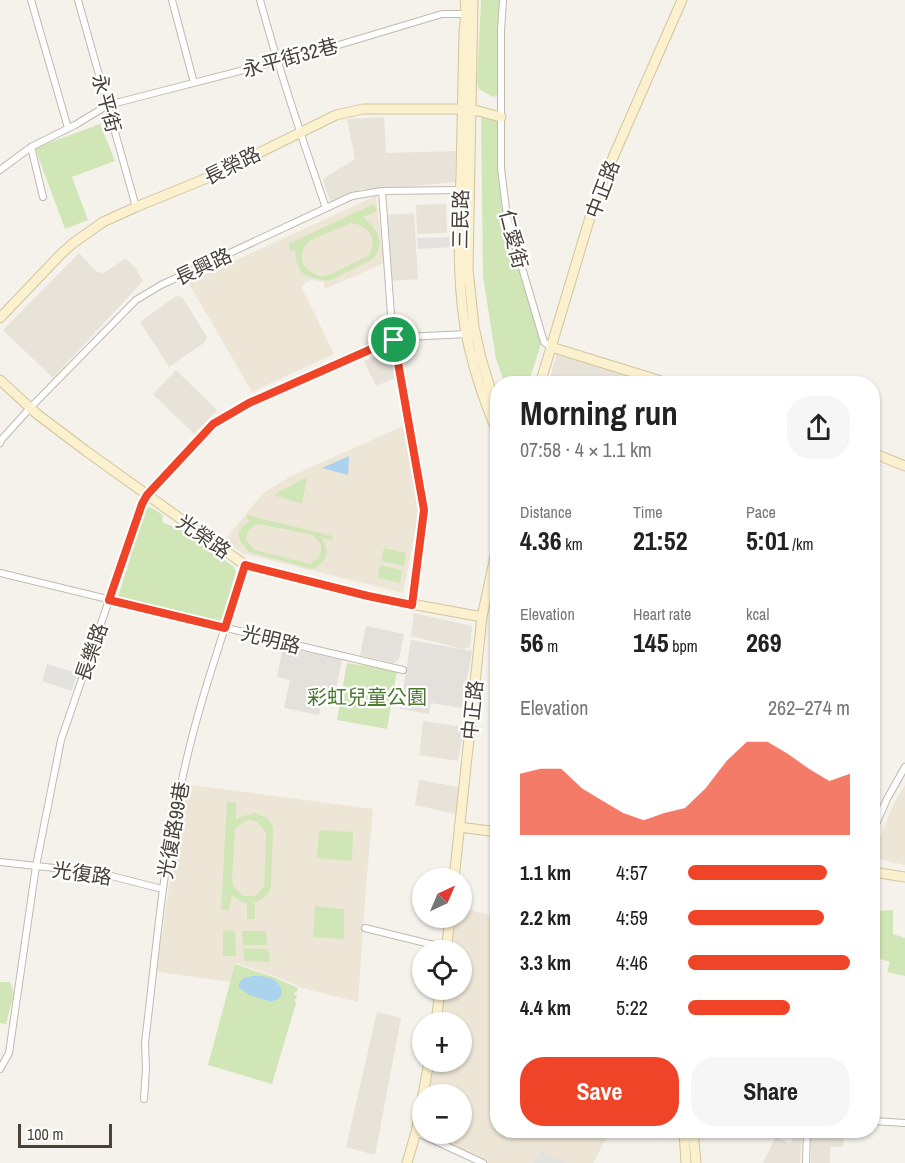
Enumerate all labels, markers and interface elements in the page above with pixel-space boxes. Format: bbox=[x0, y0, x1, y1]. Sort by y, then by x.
street label: 永平街32巷 bbox=[239, 31, 341, 83]
street label: 永平街 bbox=[86, 71, 128, 135]
street label: 長榮路 bbox=[199, 140, 265, 190]
street label: 中正路 bbox=[579, 156, 625, 222]
street label: 三民路 bbox=[446, 189, 474, 249]
street label: 仁愛街 bbox=[494, 207, 534, 271]
street label: 長興路 bbox=[170, 241, 236, 291]
pin bbox=[368, 314, 419, 365]
icon: arrive bbox=[377, 323, 410, 356]
text: Morning run bbox=[520, 391, 678, 435]
button: share bbox=[787, 396, 850, 459]
text: 07:58 · 4 × 1.1 km bbox=[520, 436, 652, 463]
text: Distance bbox=[520, 501, 572, 523]
text: Time bbox=[633, 501, 663, 523]
text: Pace bbox=[746, 501, 776, 523]
street label: 光榮路 bbox=[172, 508, 236, 564]
text: 4.36 bbox=[520, 523, 562, 558]
text: 21:52 bbox=[633, 523, 688, 558]
text: 5:01 bbox=[746, 523, 789, 558]
text: km bbox=[562, 533, 583, 555]
text: /km bbox=[789, 533, 813, 555]
text: Elevation bbox=[520, 603, 575, 625]
text: Heart rate bbox=[633, 603, 691, 625]
text: kcal bbox=[746, 603, 769, 625]
street label: 長樂路 bbox=[68, 619, 114, 685]
street label: 光明路 bbox=[239, 619, 303, 659]
text: 56 bbox=[520, 625, 544, 660]
text: 145 bbox=[633, 625, 669, 660]
text: 269 bbox=[746, 625, 782, 660]
text: m bbox=[544, 635, 558, 657]
text: bpm bbox=[669, 635, 698, 657]
street label: 中正路 bbox=[455, 679, 489, 741]
park label: 彩虹兒童公園 bbox=[307, 683, 427, 710]
text: Elevation bbox=[520, 694, 588, 721]
text: 262–274 m bbox=[768, 694, 850, 721]
street label: 光復路99巷 bbox=[151, 779, 195, 881]
street label: 光復路 bbox=[50, 855, 114, 891]
text: 1.1 km bbox=[520, 859, 571, 886]
text: 4:57 bbox=[616, 859, 648, 886]
north arrow bbox=[412, 868, 472, 928]
map controls bbox=[412, 868, 472, 1144]
text: 2.2 km bbox=[520, 904, 571, 931]
text: 4:59 bbox=[616, 904, 648, 931]
button: locate bbox=[412, 940, 472, 1000]
text: 3.3 km bbox=[520, 949, 571, 976]
text: 4:46 bbox=[616, 949, 648, 976]
text: 4.4 km bbox=[520, 994, 571, 1021]
text: 5:22 bbox=[616, 994, 648, 1021]
button: + bbox=[412, 1012, 472, 1072]
button: Save bbox=[520, 1057, 679, 1126]
button: Share bbox=[691, 1057, 850, 1126]
button: − bbox=[412, 1084, 472, 1144]
scale bar bbox=[18, 1121, 112, 1148]
text: 100 m bbox=[27, 1123, 63, 1145]

